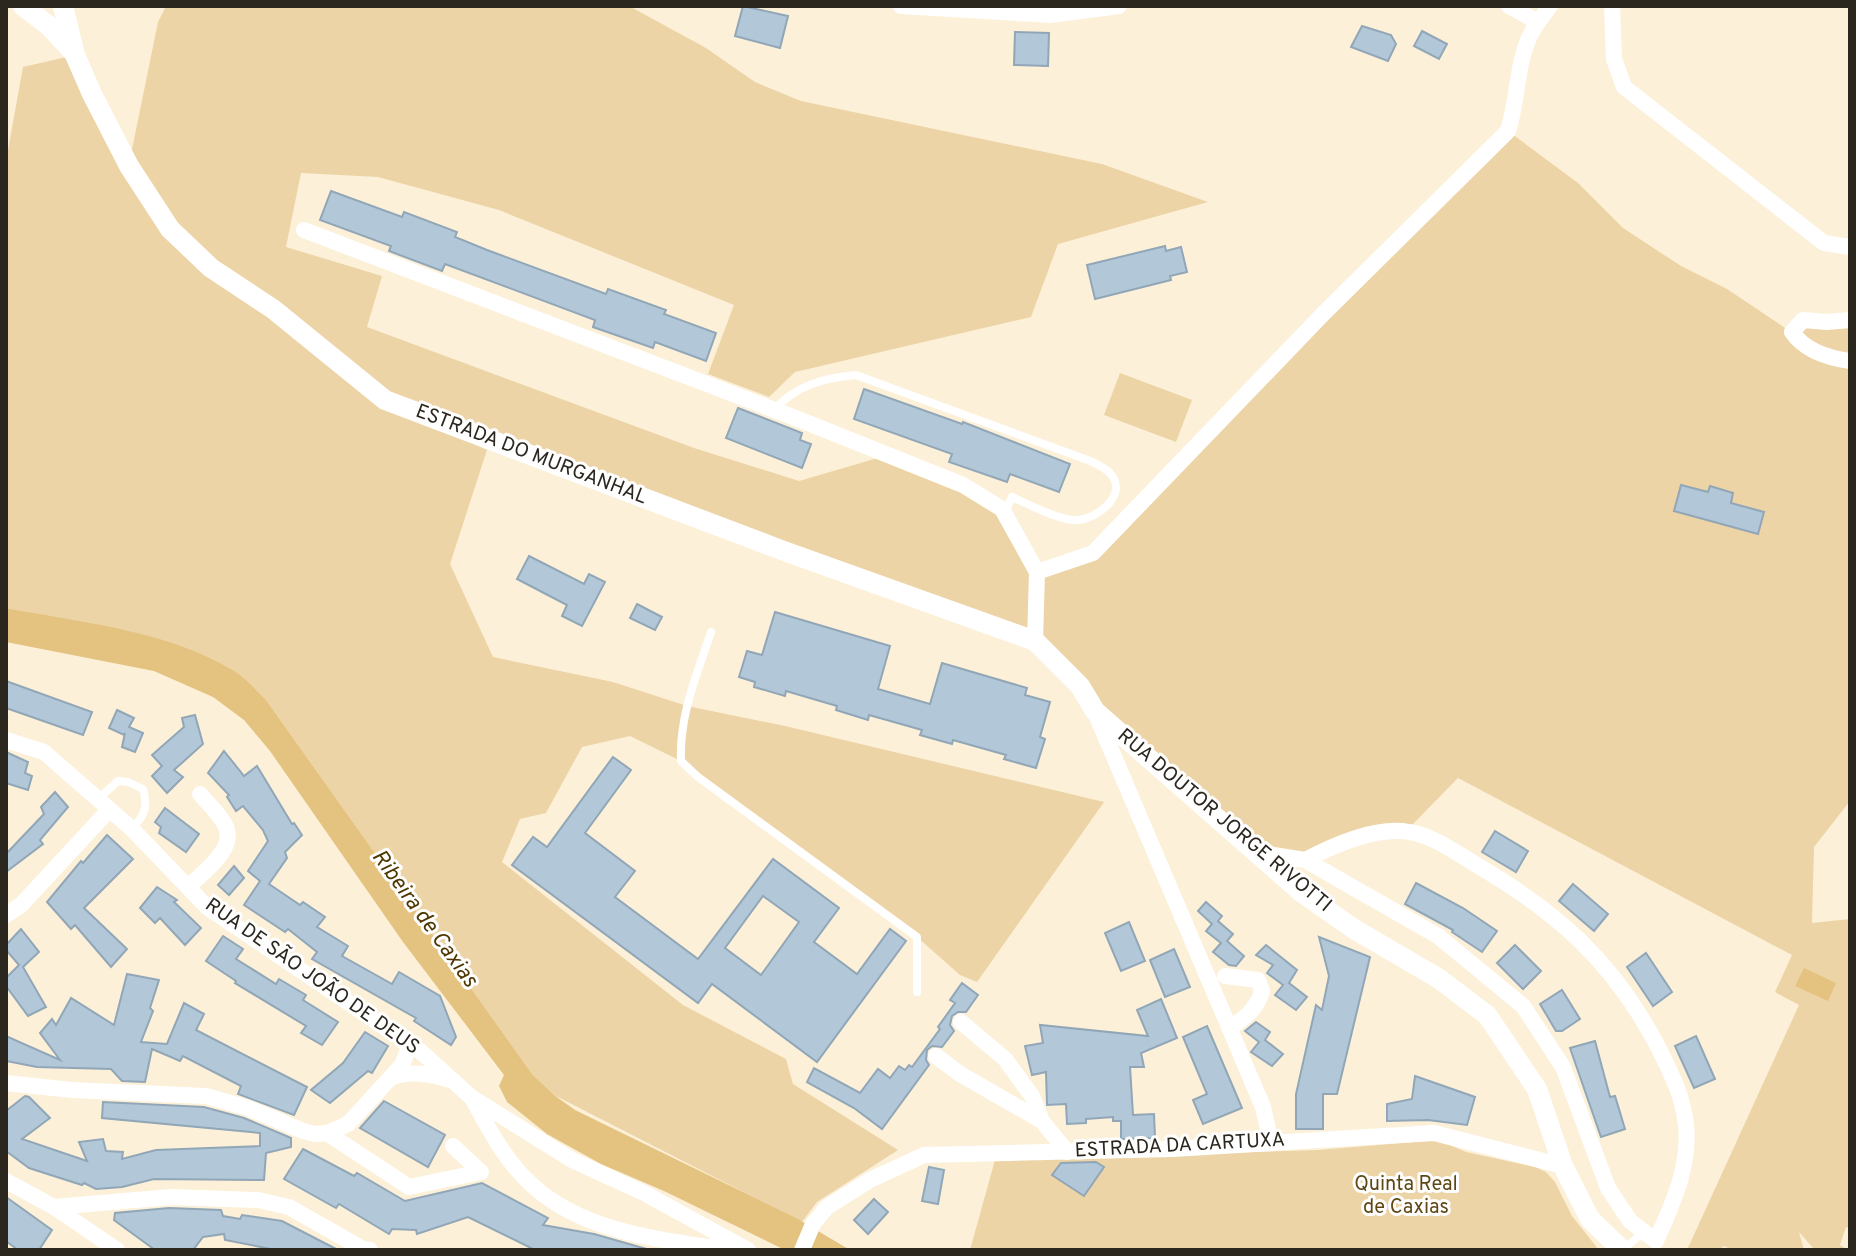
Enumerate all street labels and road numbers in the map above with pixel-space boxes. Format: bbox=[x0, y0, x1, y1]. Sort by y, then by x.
street label: ESTRADA DO MURGANHAL bbox=[412, 399, 650, 511]
street label: RUA DOUTOR JORGE RIVOTTI bbox=[1111, 724, 1337, 918]
street label: RUA DE SÃO JOÃO DE DEUS bbox=[200, 892, 425, 1061]
street label: ESTRADA DA CARTUXA bbox=[1074, 1128, 1286, 1164]

